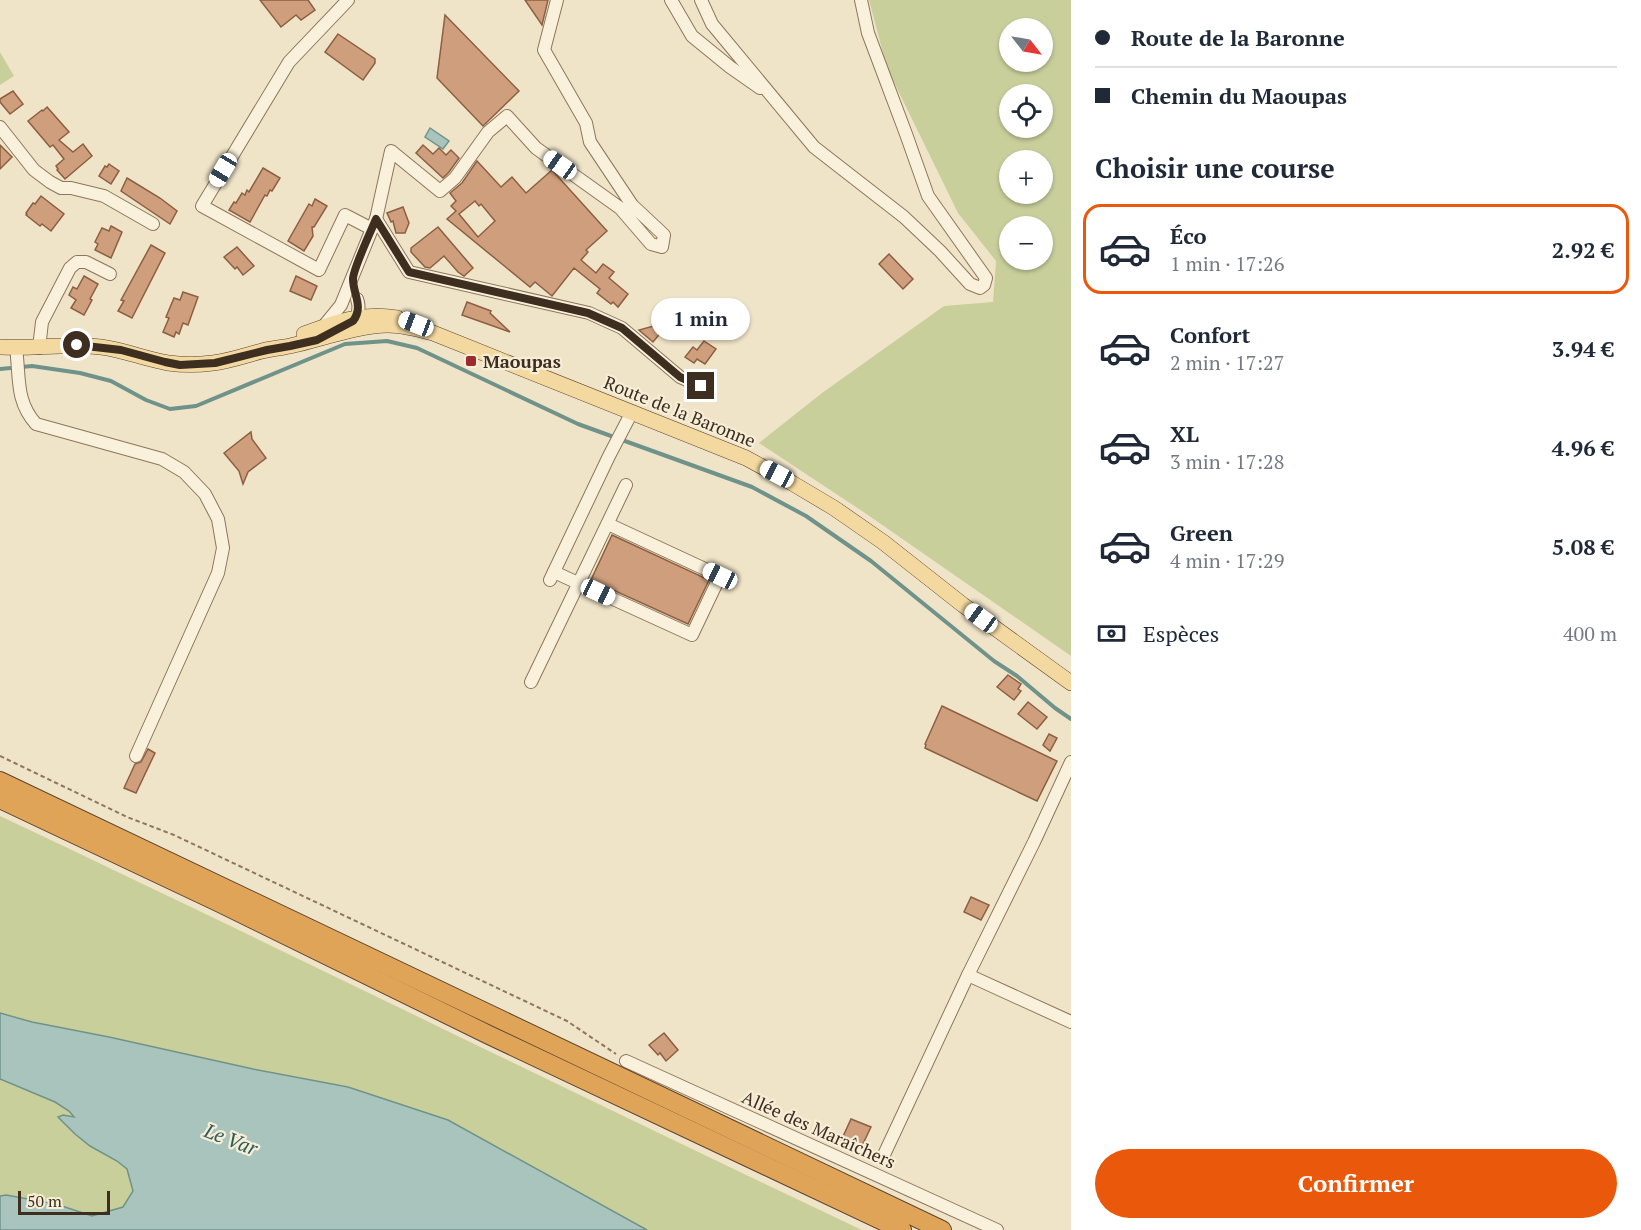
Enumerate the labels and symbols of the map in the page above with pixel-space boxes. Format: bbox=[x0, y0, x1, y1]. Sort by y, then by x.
north arrow bbox=[999, 18, 1053, 72]
car bbox=[540, 147, 580, 183]
car bbox=[206, 150, 240, 190]
callout: 1 min bbox=[652, 299, 750, 341]
car bbox=[396, 309, 436, 339]
route start bbox=[63, 331, 90, 358]
place label: Maoupas bbox=[483, 349, 561, 373]
marker: Maoupas bbox=[464, 354, 478, 368]
street label: Route de la Baronne bbox=[601, 370, 759, 452]
route end bbox=[687, 372, 714, 399]
car bbox=[757, 458, 797, 490]
car bbox=[700, 560, 740, 592]
car bbox=[578, 576, 618, 608]
car bbox=[961, 600, 1001, 636]
street label: Allée des Maraîchers bbox=[738, 1084, 900, 1174]
water label: Le Var bbox=[200, 1116, 263, 1162]
scale bar bbox=[18, 1188, 110, 1216]

